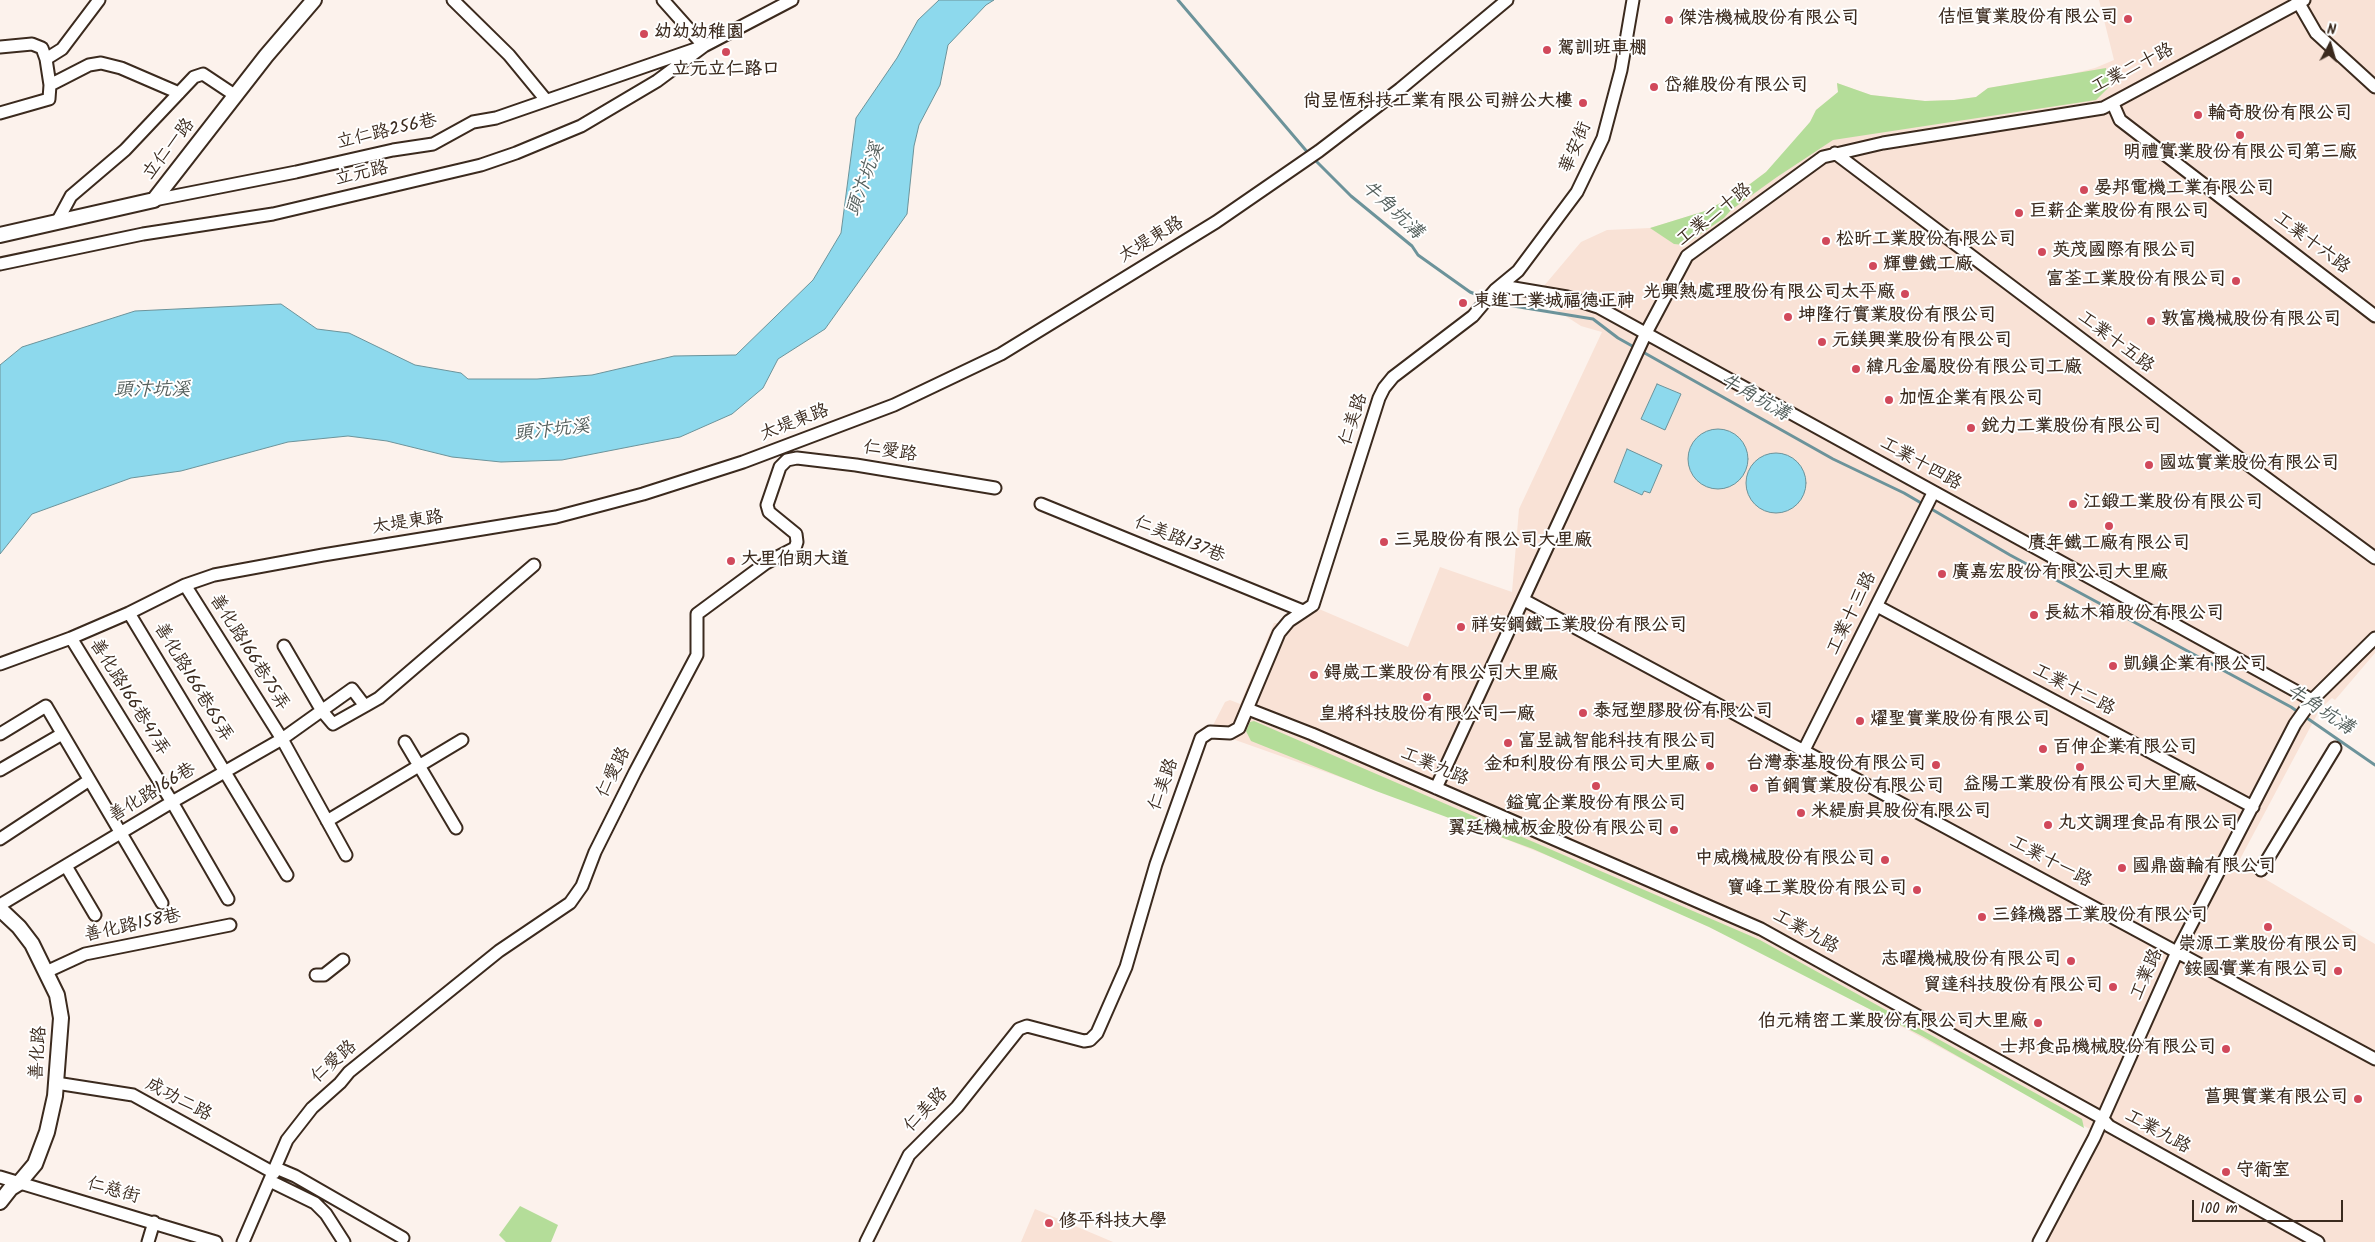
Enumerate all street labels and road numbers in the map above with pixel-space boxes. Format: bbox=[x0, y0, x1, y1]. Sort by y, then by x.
street label: 工業二十路 bbox=[2088, 40, 2178, 100]
street label: 立仁路256巷 bbox=[335, 111, 439, 155]
street label: 立仁一路 bbox=[139, 115, 201, 185]
street label: 華安街 bbox=[1557, 119, 1597, 177]
street label: 立元路 bbox=[333, 158, 391, 192]
street label: 工業二十路 bbox=[1673, 180, 1757, 252]
street label: 工業十六路 bbox=[2269, 208, 2353, 280]
street label: 太堤東路 bbox=[1116, 213, 1188, 269]
street label: 工業十五路 bbox=[2073, 307, 2157, 379]
street label: 仁美路 bbox=[1336, 391, 1374, 449]
street label: 太堤東路 bbox=[758, 401, 832, 447]
street label: 工業十四路 bbox=[1875, 434, 1965, 496]
street label: 仁愛路 bbox=[862, 438, 918, 468]
street label: 太堤東路 bbox=[371, 508, 445, 540]
street label: 仁美路137巷 bbox=[1130, 513, 1228, 569]
street label: 工業十三路 bbox=[1824, 569, 1882, 659]
street label: 善化路166巷75弄 bbox=[203, 591, 293, 715]
street label: 善化路166巷65弄 bbox=[148, 619, 236, 747]
street label: 善化路166巷47弄 bbox=[83, 636, 173, 760]
street label: 工業十二路 bbox=[2028, 660, 2118, 722]
street label: 仁愛路 bbox=[593, 744, 637, 802]
street label: 工業九路 bbox=[1397, 744, 1471, 792]
street label: 仁美路 bbox=[1146, 756, 1184, 814]
street label: 善化路166巷 bbox=[106, 760, 200, 828]
street label: 工業十一路 bbox=[2005, 832, 2095, 894]
street label: 善化路158巷 bbox=[83, 906, 183, 948]
street label: 工業九路 bbox=[1768, 906, 1842, 960]
street label: 工業路 bbox=[2127, 946, 2169, 1004]
street label: 善化路 bbox=[27, 1025, 53, 1081]
street label: 仁愛路 bbox=[308, 1037, 362, 1089]
street label: 成功二路 bbox=[141, 1075, 215, 1127]
street label: 仁美路 bbox=[900, 1084, 954, 1138]
street label: 工業九路 bbox=[2120, 1106, 2194, 1160]
street label: 仁慈街 bbox=[84, 1174, 142, 1210]

